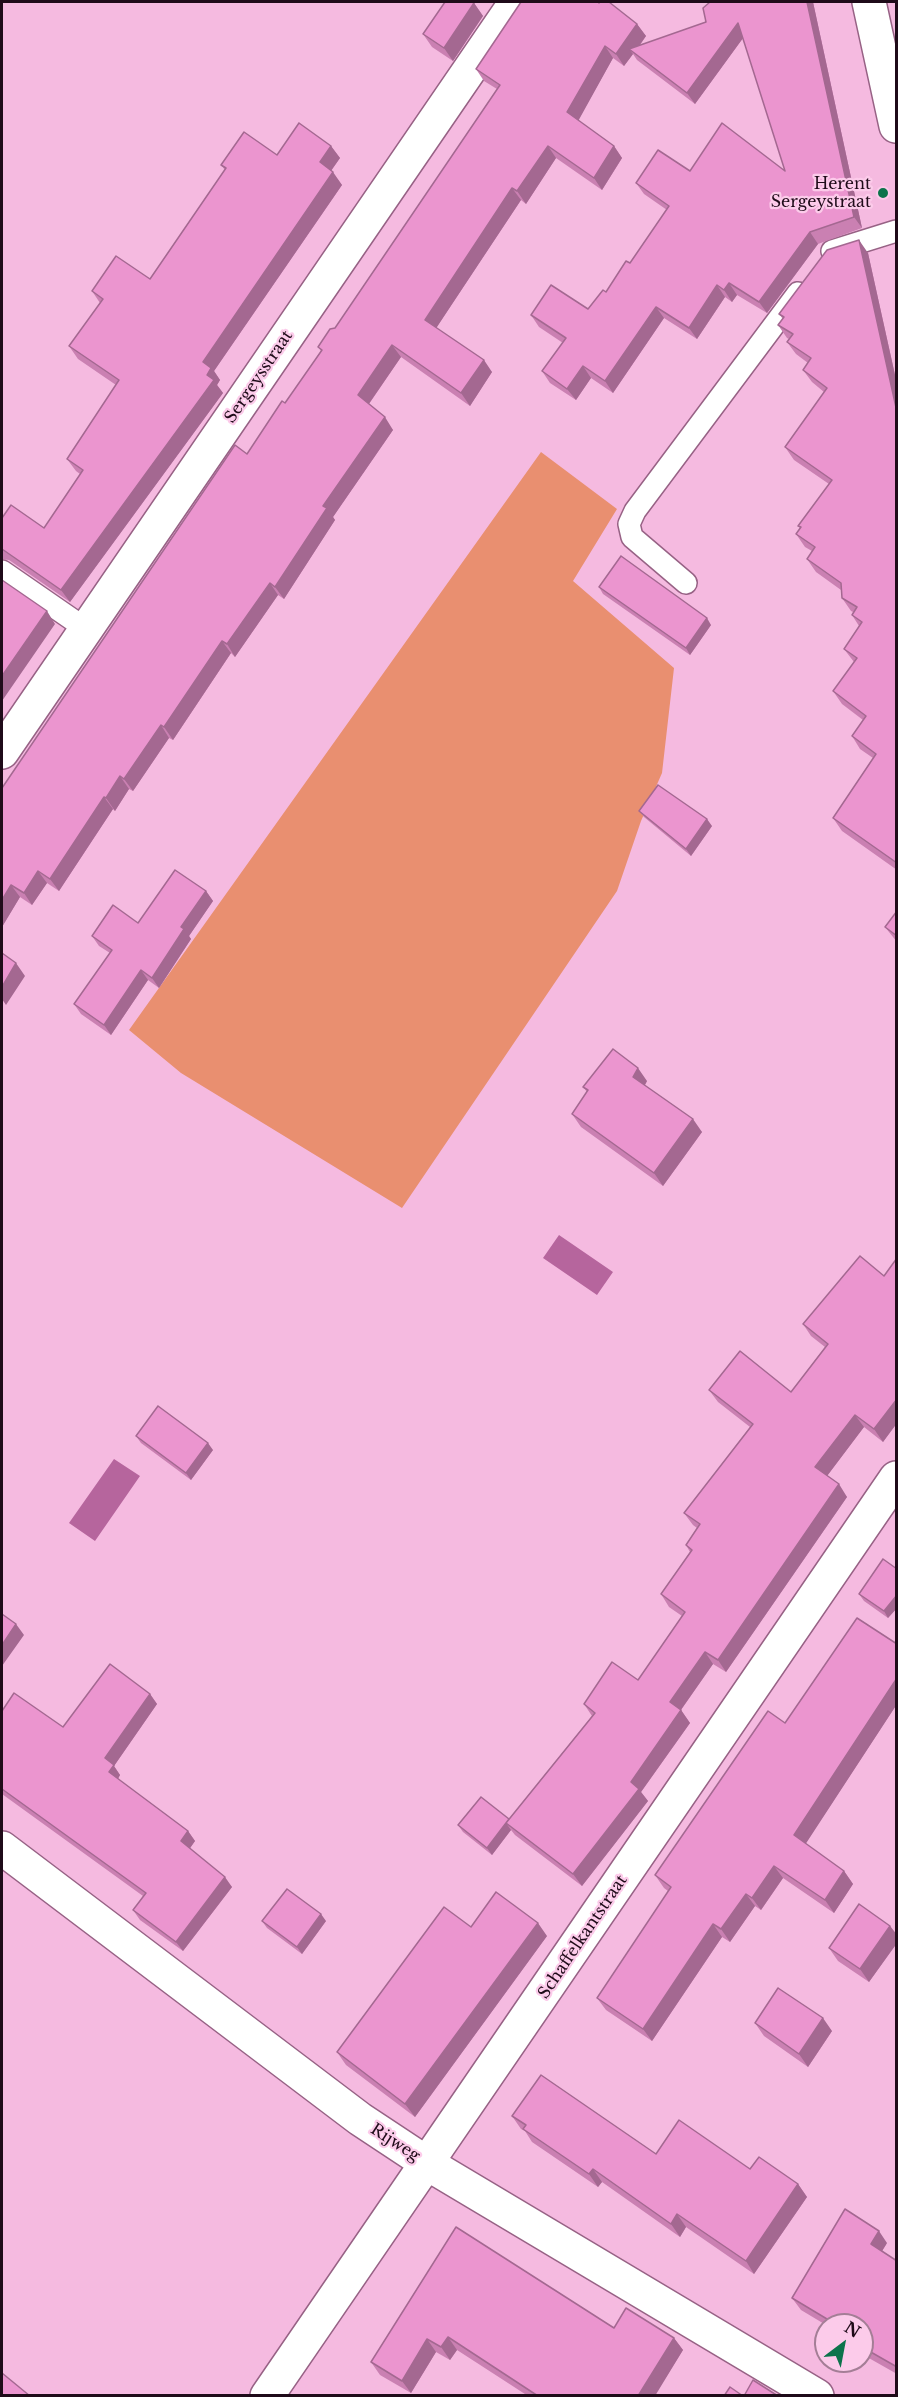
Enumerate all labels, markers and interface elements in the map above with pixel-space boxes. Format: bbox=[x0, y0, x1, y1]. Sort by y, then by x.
place label: Herent Sergeystraat bbox=[771, 174, 871, 212]
marker: Herent Sergeystraat bbox=[876, 186, 890, 200]
street label: Sergeysstraat bbox=[221, 327, 297, 427]
street label: Schaffelkantstraat bbox=[534, 1871, 632, 2003]
street label: Rijweg bbox=[367, 2120, 423, 2166]
north arrow bbox=[814, 2313, 874, 2373]
text: N bbox=[841, 2317, 864, 2342]

